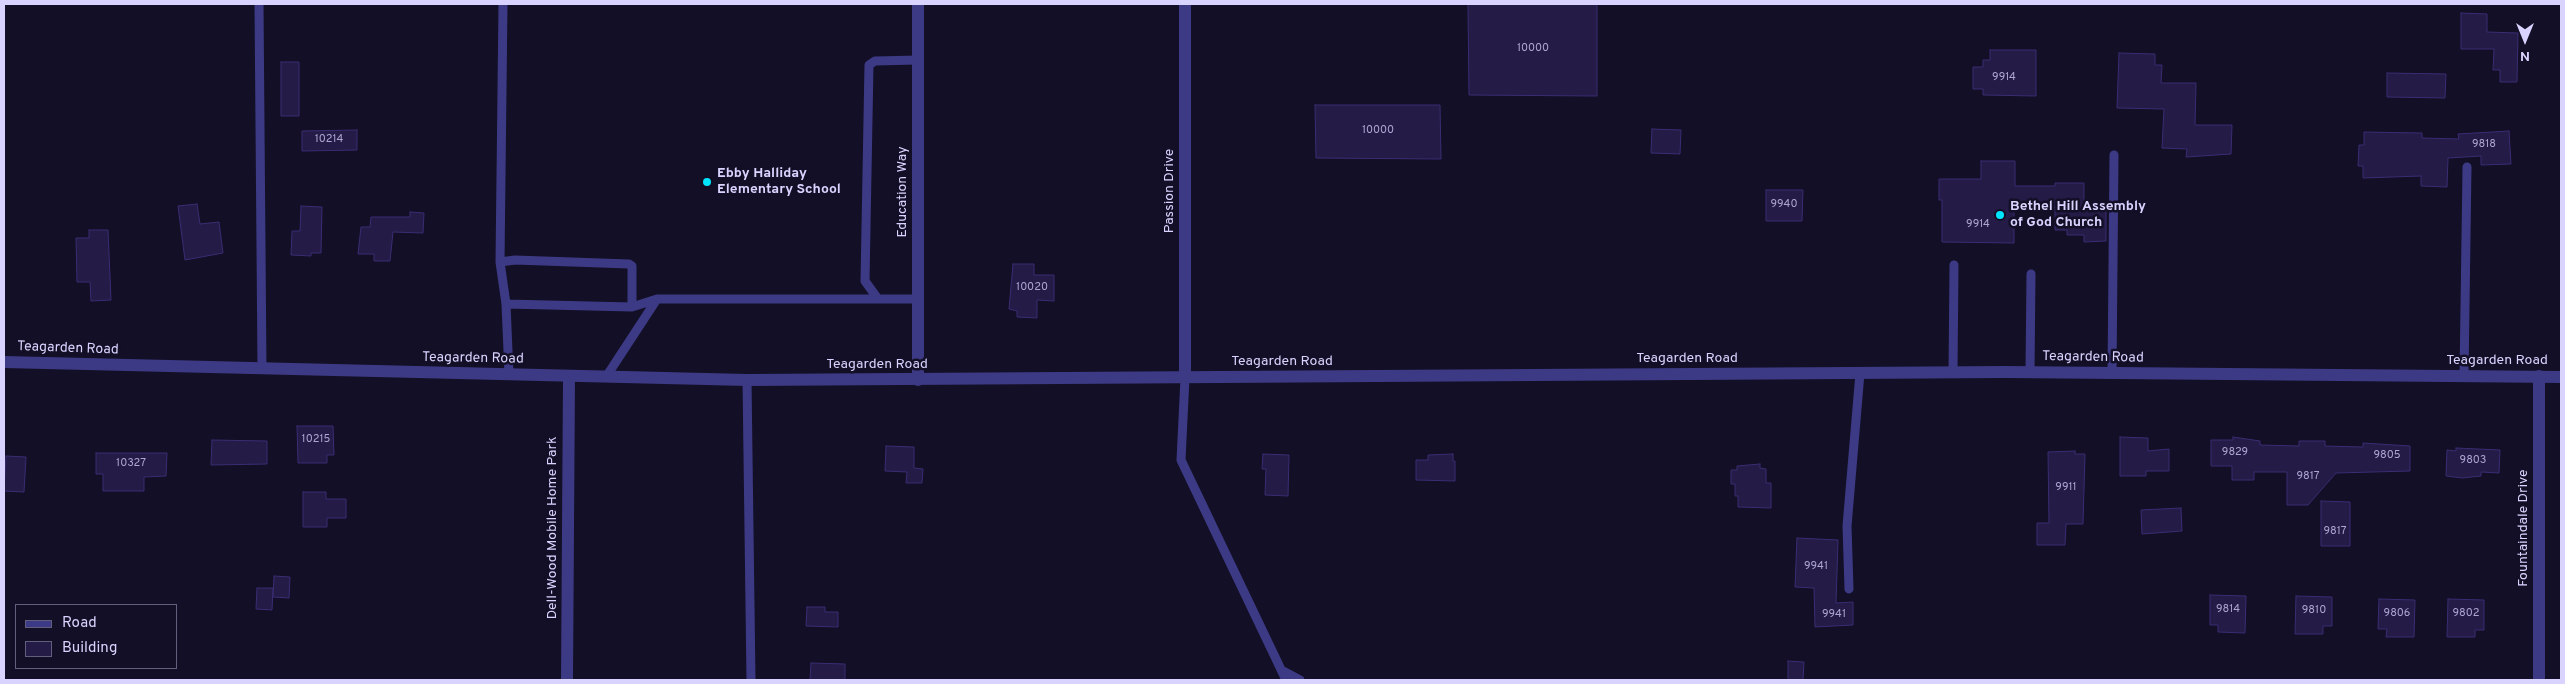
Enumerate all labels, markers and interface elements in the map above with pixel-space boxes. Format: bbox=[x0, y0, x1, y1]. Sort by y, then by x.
north arrow bbox=[2500, 15, 2550, 65]
house number: 10000 bbox=[1517, 42, 1549, 56]
text: N bbox=[2520, 47, 2530, 64]
house number: 9914 bbox=[1992, 71, 2016, 85]
house number: 10000 bbox=[1362, 124, 1394, 138]
house number: 10214 bbox=[315, 133, 343, 147]
house number: 9818 bbox=[2472, 138, 2496, 152]
street label: Education Way bbox=[895, 146, 911, 238]
street label: Passion Drive bbox=[1162, 149, 1178, 233]
place label: Ebby Halliday Elementary School bbox=[717, 166, 841, 198]
marker: Ebby Halliday Elementary School bbox=[701, 176, 713, 188]
house number: 9940 bbox=[1770, 198, 1798, 212]
place label: Bethel Hill Assembly of God Church bbox=[2010, 199, 2146, 232]
marker: Bethel Hill Assembly of God Church bbox=[1994, 209, 2006, 221]
house number: 9914 bbox=[1966, 218, 1990, 232]
house number: 10020 bbox=[1016, 281, 1048, 295]
street label: Teagarden Road bbox=[17, 339, 119, 359]
street label: Teagarden Road bbox=[2042, 349, 2144, 367]
street label: Teagarden Road bbox=[422, 350, 524, 368]
street label: Teagarden Road bbox=[1636, 351, 1738, 367]
street label: Teagarden Road bbox=[2446, 353, 2548, 369]
street label: Teagarden Road bbox=[1231, 354, 1333, 370]
street label: Teagarden Road bbox=[826, 357, 928, 373]
house number: 10215 bbox=[302, 433, 330, 447]
street label: Dell-Wood Mobile Home Park bbox=[545, 437, 561, 619]
house number: 9829 bbox=[2222, 446, 2248, 460]
house number: 9805 bbox=[2373, 449, 2401, 463]
house number: 9803 bbox=[2460, 454, 2486, 468]
house number: 10327 bbox=[116, 457, 146, 471]
street label: Fountaindale Drive bbox=[2516, 469, 2532, 587]
house number: 9817 bbox=[2296, 470, 2320, 484]
house number: 9911 bbox=[2055, 481, 2077, 495]
house number: 9817 bbox=[2323, 525, 2347, 539]
house number: 9941 bbox=[1804, 560, 1828, 574]
house number: 9814 bbox=[2216, 603, 2240, 617]
legend bbox=[15, 604, 178, 669]
house number: 9810 bbox=[2302, 604, 2326, 618]
house number: 9806 bbox=[2384, 607, 2410, 621]
house number: 9802 bbox=[2453, 607, 2479, 621]
house number: 9941 bbox=[1822, 608, 1846, 622]
text: Road bbox=[62, 614, 97, 633]
text: Building bbox=[62, 639, 117, 658]

